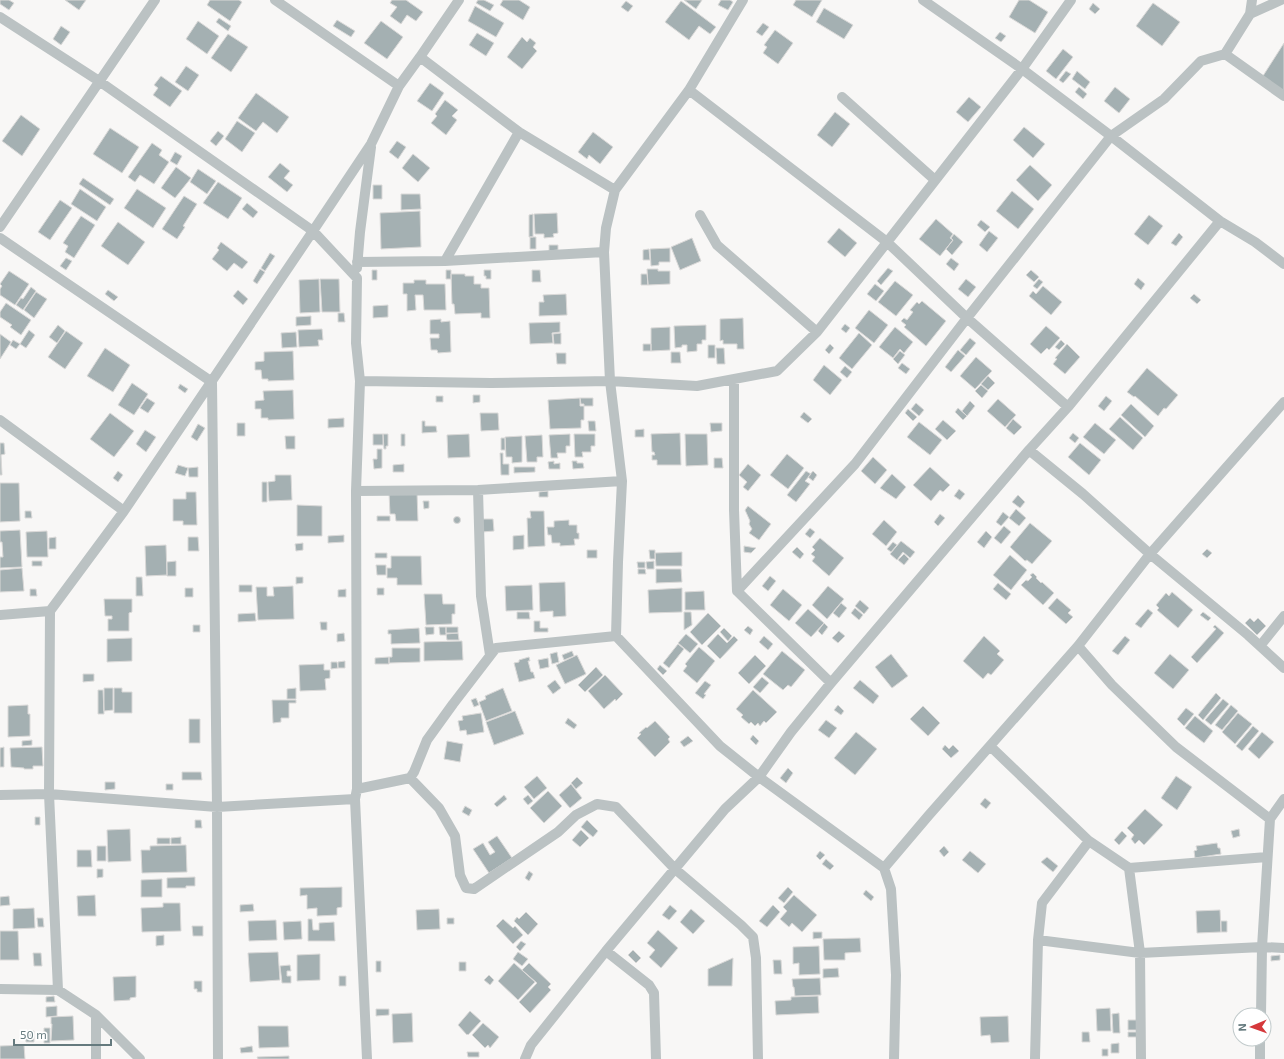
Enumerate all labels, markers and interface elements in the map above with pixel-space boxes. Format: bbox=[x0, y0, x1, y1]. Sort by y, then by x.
north arrow bbox=[1232, 1007, 1272, 1047]
scale bar bbox=[14, 1021, 111, 1047]
text: N bbox=[1235, 1023, 1248, 1032]
text: 50 m bbox=[20, 1027, 47, 1041]

